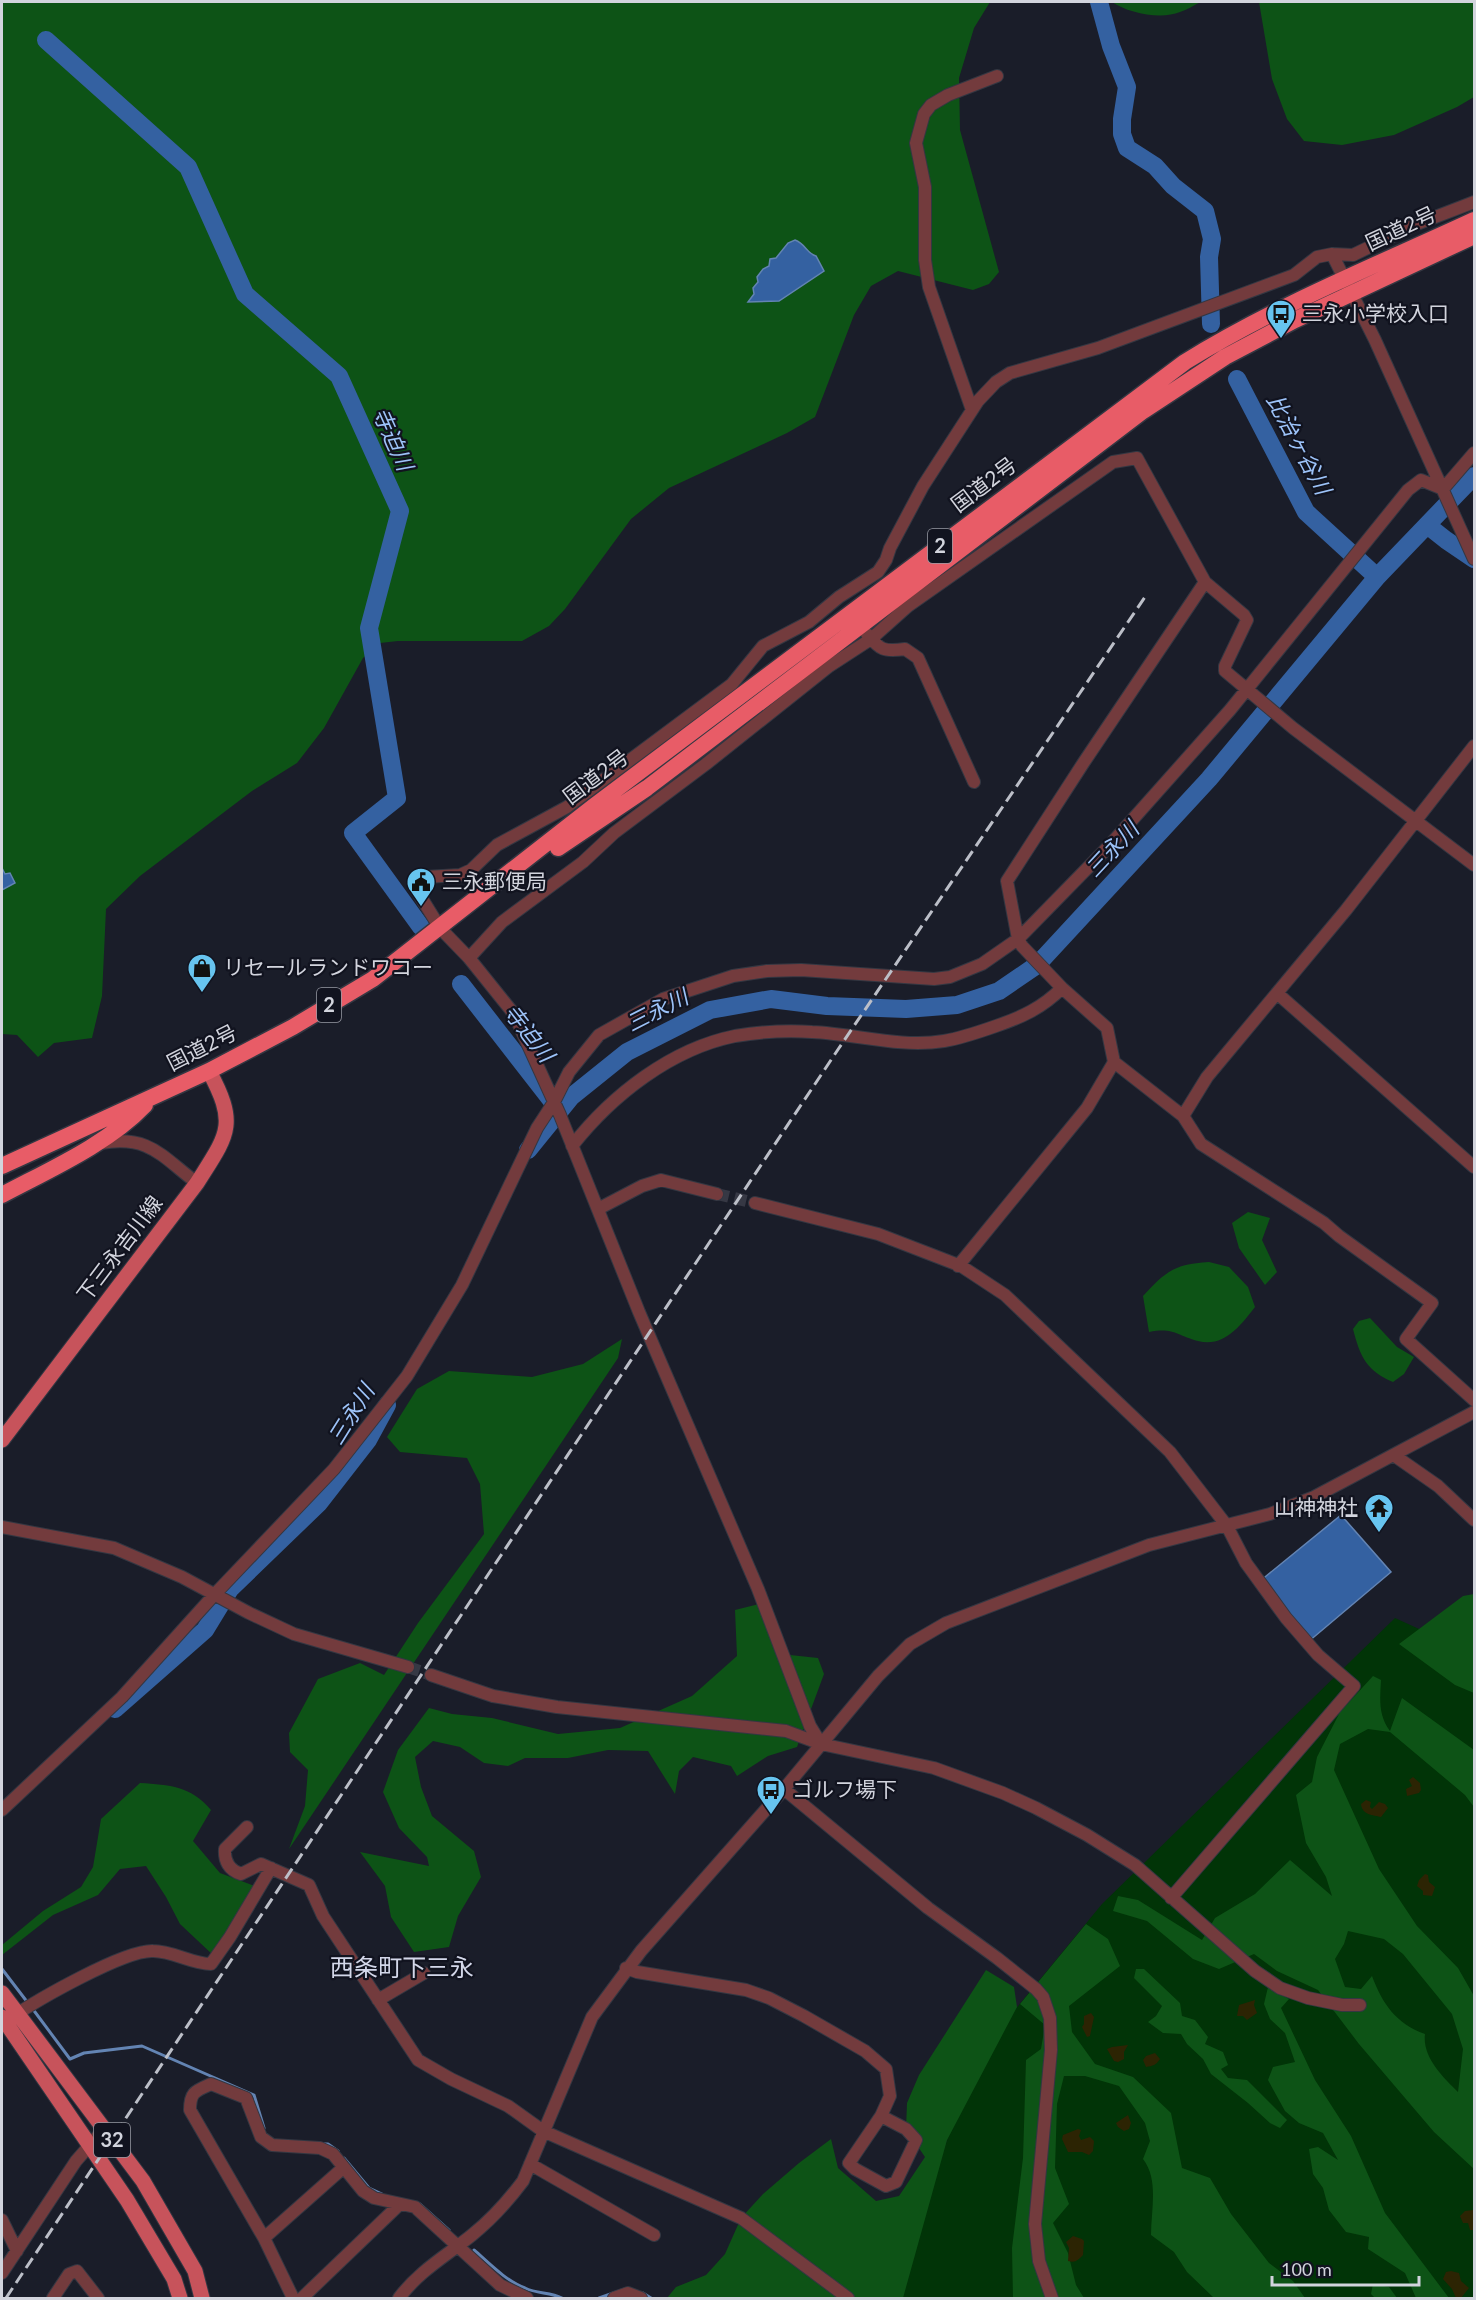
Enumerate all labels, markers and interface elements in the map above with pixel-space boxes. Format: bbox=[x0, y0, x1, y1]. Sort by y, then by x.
street label: 国道2号 bbox=[1361, 200, 1440, 255]
bus stop icon: 三永小学校入口 bbox=[1265, 298, 1297, 340]
place label: 三永小学校入口 bbox=[1302, 300, 1449, 325]
water label: 比治ヶ谷川 bbox=[1262, 389, 1338, 500]
water label: 寺迫川 bbox=[368, 403, 420, 476]
street label: 国道2号 bbox=[946, 451, 1021, 516]
road number: 2 bbox=[928, 529, 952, 563]
street label: 国道2号 bbox=[558, 743, 633, 808]
water label: 三永川 bbox=[1079, 814, 1145, 882]
public building icon: 三永郵便局 bbox=[405, 866, 437, 908]
place label: 三永郵便局 bbox=[442, 868, 547, 893]
shop icon: リセールランドワコー bbox=[186, 952, 218, 994]
place label: リセールランドワコー bbox=[223, 954, 433, 979]
water label: 三永川 bbox=[621, 982, 694, 1037]
road number: 2 bbox=[317, 988, 341, 1022]
water label: 寺迫川 bbox=[498, 998, 562, 1069]
street label: 国道2号 bbox=[162, 1018, 240, 1075]
street label: 下三永吉川線 bbox=[71, 1190, 167, 1306]
water label: 三永川 bbox=[322, 1377, 381, 1449]
temple icon: 山神神社 bbox=[1363, 1492, 1395, 1534]
place label: 山神神社 bbox=[1274, 1494, 1358, 1519]
bus stop icon: ゴルフ場下 bbox=[755, 1774, 787, 1816]
place label: ゴルフ場下 bbox=[792, 1776, 897, 1801]
district label: 西条町下三永 bbox=[330, 1952, 474, 1981]
road number: 32 bbox=[94, 2123, 130, 2157]
scale bar bbox=[1272, 2249, 1419, 2287]
text: 100 m bbox=[1281, 2258, 1332, 2280]

